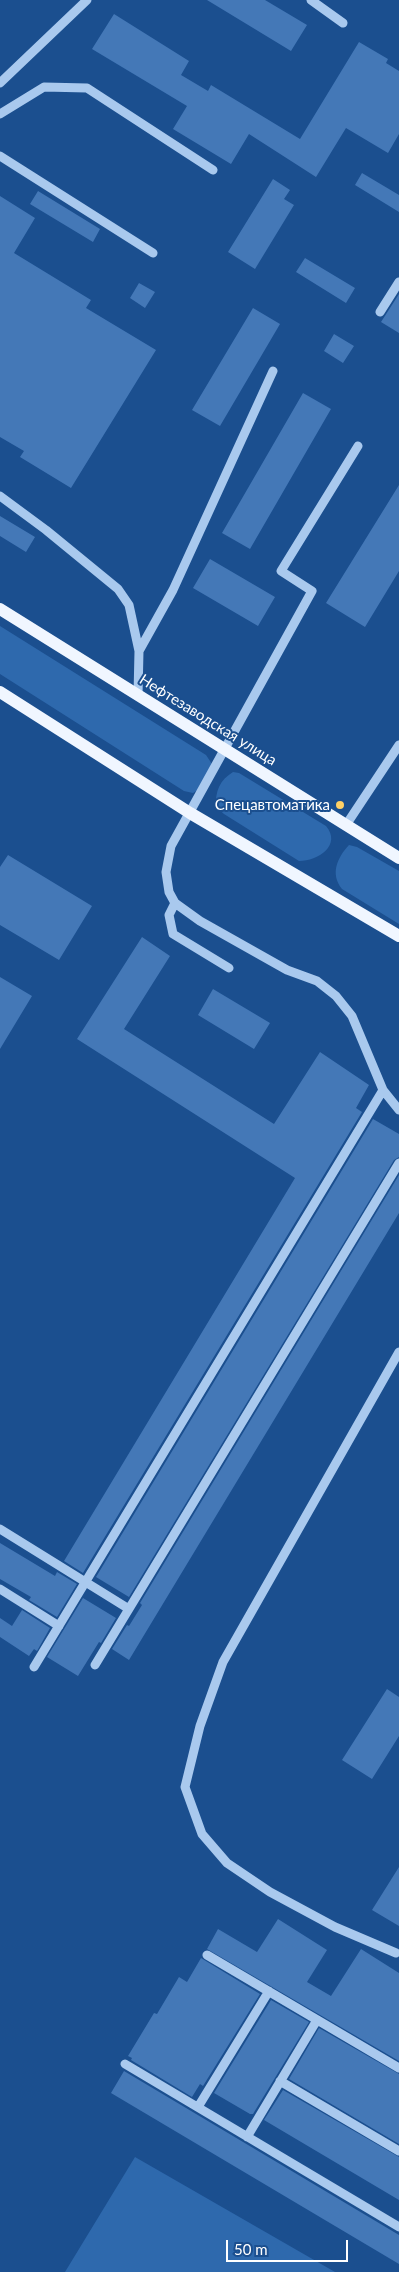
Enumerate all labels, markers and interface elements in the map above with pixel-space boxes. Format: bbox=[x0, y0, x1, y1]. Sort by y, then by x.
street label: Нефтезаводская улица bbox=[136, 670, 280, 770]
place label: Спецавтоматика bbox=[215, 796, 330, 814]
marker: Спецавтоматика bbox=[334, 799, 346, 811]
scale bar bbox=[229, 2230, 352, 2262]
text: 50 m bbox=[234, 2240, 268, 2258]

